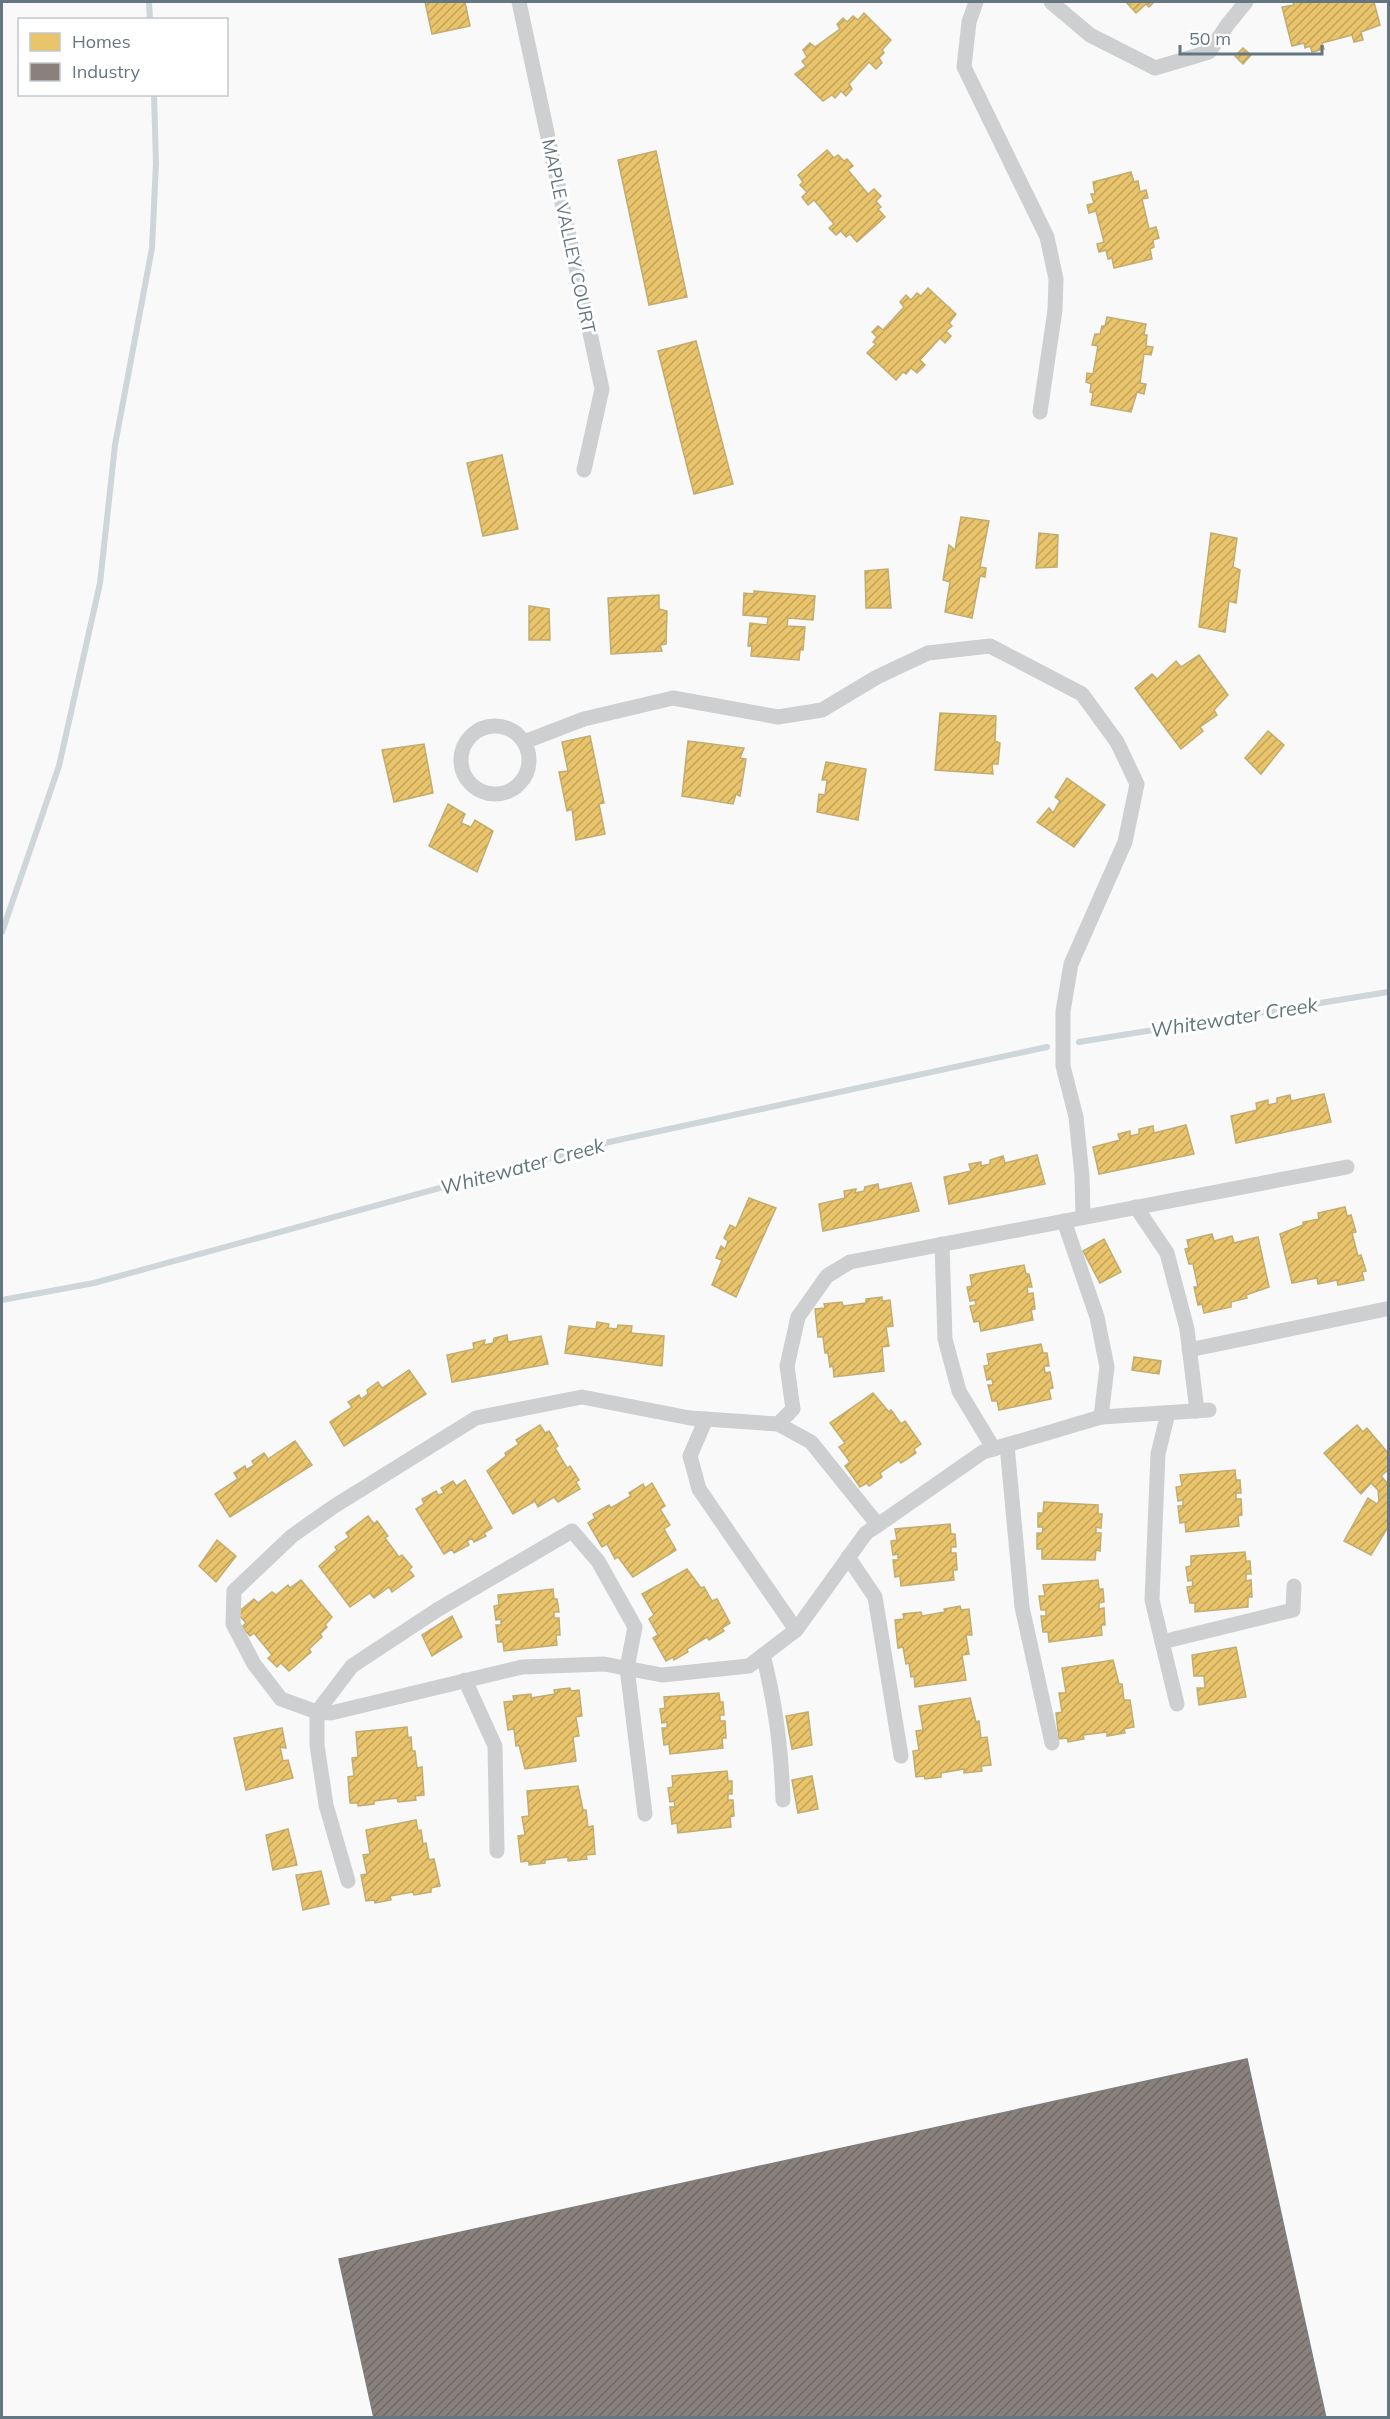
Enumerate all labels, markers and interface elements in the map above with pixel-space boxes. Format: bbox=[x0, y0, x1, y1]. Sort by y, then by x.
legend bbox=[18, 18, 228, 96]
scale bar bbox=[1180, 18, 1322, 56]
text: 50 m bbox=[1189, 27, 1231, 50]
text: Homes bbox=[72, 30, 131, 53]
text: Industry bbox=[72, 60, 141, 83]
street label: MAPLE VALLEY COURT bbox=[537, 137, 601, 335]
water label: Whitewater Creek bbox=[1149, 991, 1320, 1043]
water label: Whitewater Creek bbox=[437, 1132, 607, 1200]

